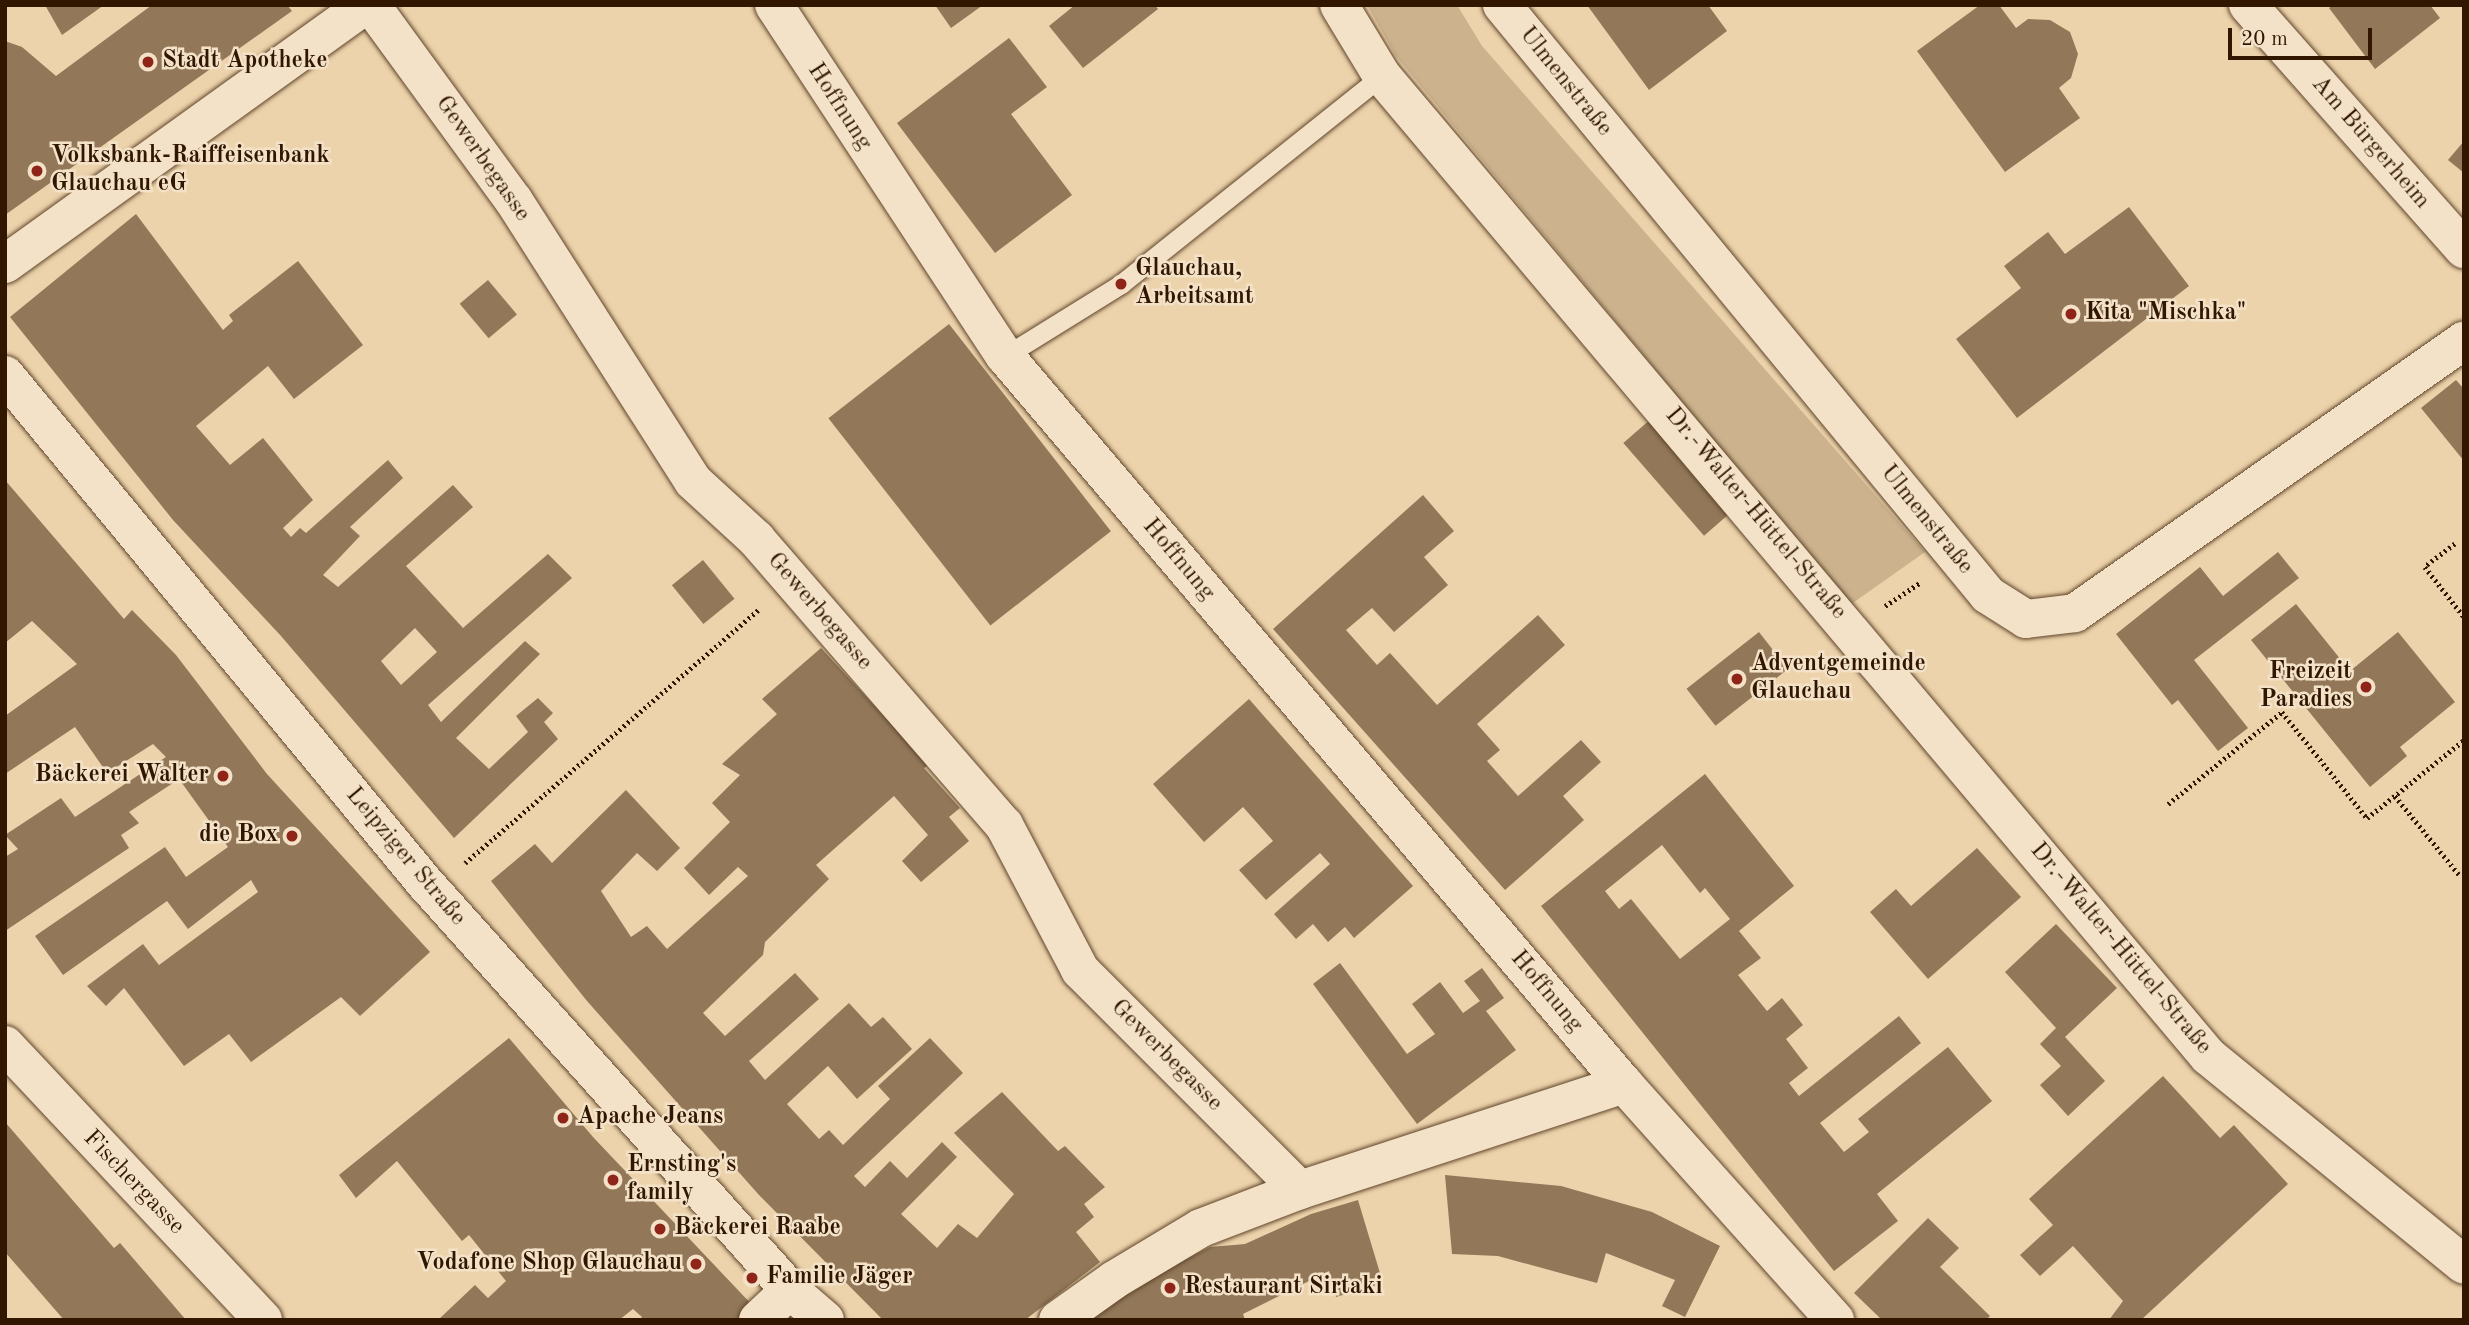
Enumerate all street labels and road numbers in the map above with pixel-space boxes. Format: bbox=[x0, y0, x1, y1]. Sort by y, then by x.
street label: Ulmenstraße bbox=[1512, 21, 1618, 143]
street label: Hoffnung bbox=[800, 58, 878, 156]
street label: Am Bürgerheim bbox=[2304, 71, 2436, 215]
street label: Gewerbegasse bbox=[428, 91, 536, 227]
street label: Dr.-Walter-Hüttel-Straße bbox=[1658, 402, 1852, 626]
street label: Ulmenstraße bbox=[1873, 459, 1979, 581]
street label: Hoffnung bbox=[1135, 513, 1221, 607]
street label: Gewerbegasse bbox=[760, 547, 878, 677]
street label: Leipziger Straße bbox=[339, 782, 471, 932]
street label: Dr.-Walter-Hüttel-Straße bbox=[2023, 837, 2217, 1061]
street label: Hoffnung bbox=[1503, 945, 1589, 1039]
street label: Gewerbegasse bbox=[1104, 994, 1228, 1118]
street label: Fischergasse bbox=[76, 1125, 190, 1241]

